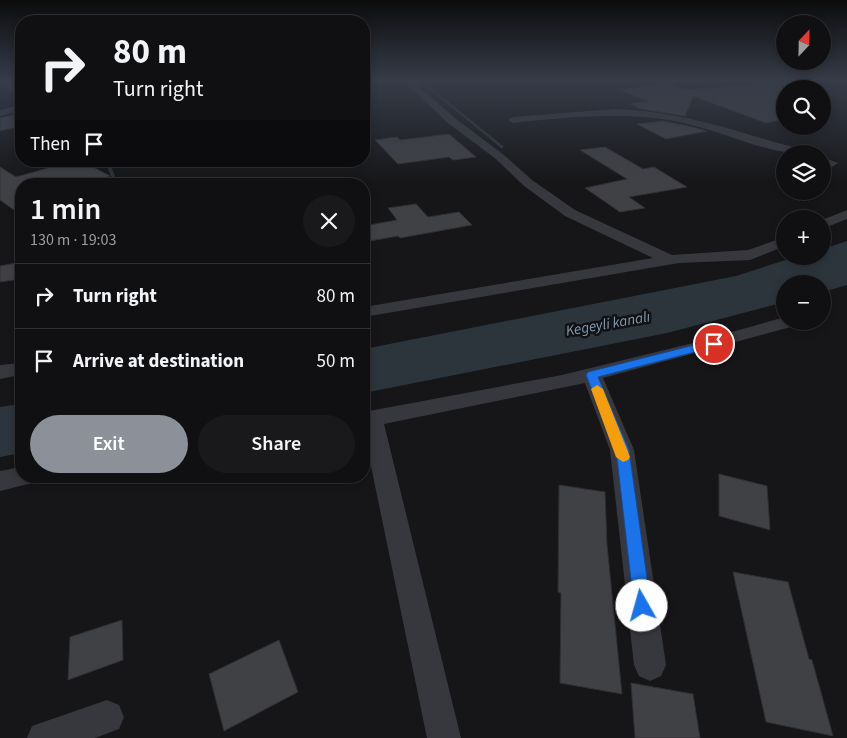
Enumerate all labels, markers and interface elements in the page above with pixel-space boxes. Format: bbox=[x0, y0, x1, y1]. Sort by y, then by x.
north arrow bbox=[776, 15, 831, 70]
map controls bbox=[776, 15, 831, 330]
text: 80 m bbox=[113, 27, 187, 77]
icon: right bbox=[30, 35, 95, 100]
text: Turn right bbox=[113, 73, 203, 105]
button: search bbox=[776, 80, 831, 135]
icon: arrive bbox=[80, 130, 108, 158]
text: Then bbox=[30, 131, 70, 158]
button: layers bbox=[776, 145, 831, 200]
text: 1 min bbox=[30, 188, 101, 231]
button: close bbox=[303, 195, 355, 247]
button: + bbox=[776, 210, 831, 265]
text: 130 m · 19:03 bbox=[30, 229, 117, 251]
button: − bbox=[776, 275, 831, 330]
icon: right bbox=[30, 282, 58, 310]
text: Turn right bbox=[73, 283, 157, 310]
text: 80 m bbox=[317, 283, 355, 310]
water label: Kegeyli kanalı bbox=[564, 306, 652, 342]
pin bbox=[693, 323, 735, 365]
icon: arrive bbox=[700, 330, 728, 358]
icon: arrive bbox=[30, 347, 58, 375]
text: Arrive at destination bbox=[73, 348, 244, 375]
text: 50 m bbox=[317, 348, 355, 375]
button: Exit bbox=[30, 415, 188, 473]
button: Share bbox=[198, 415, 355, 473]
position arrow bbox=[615, 579, 667, 631]

